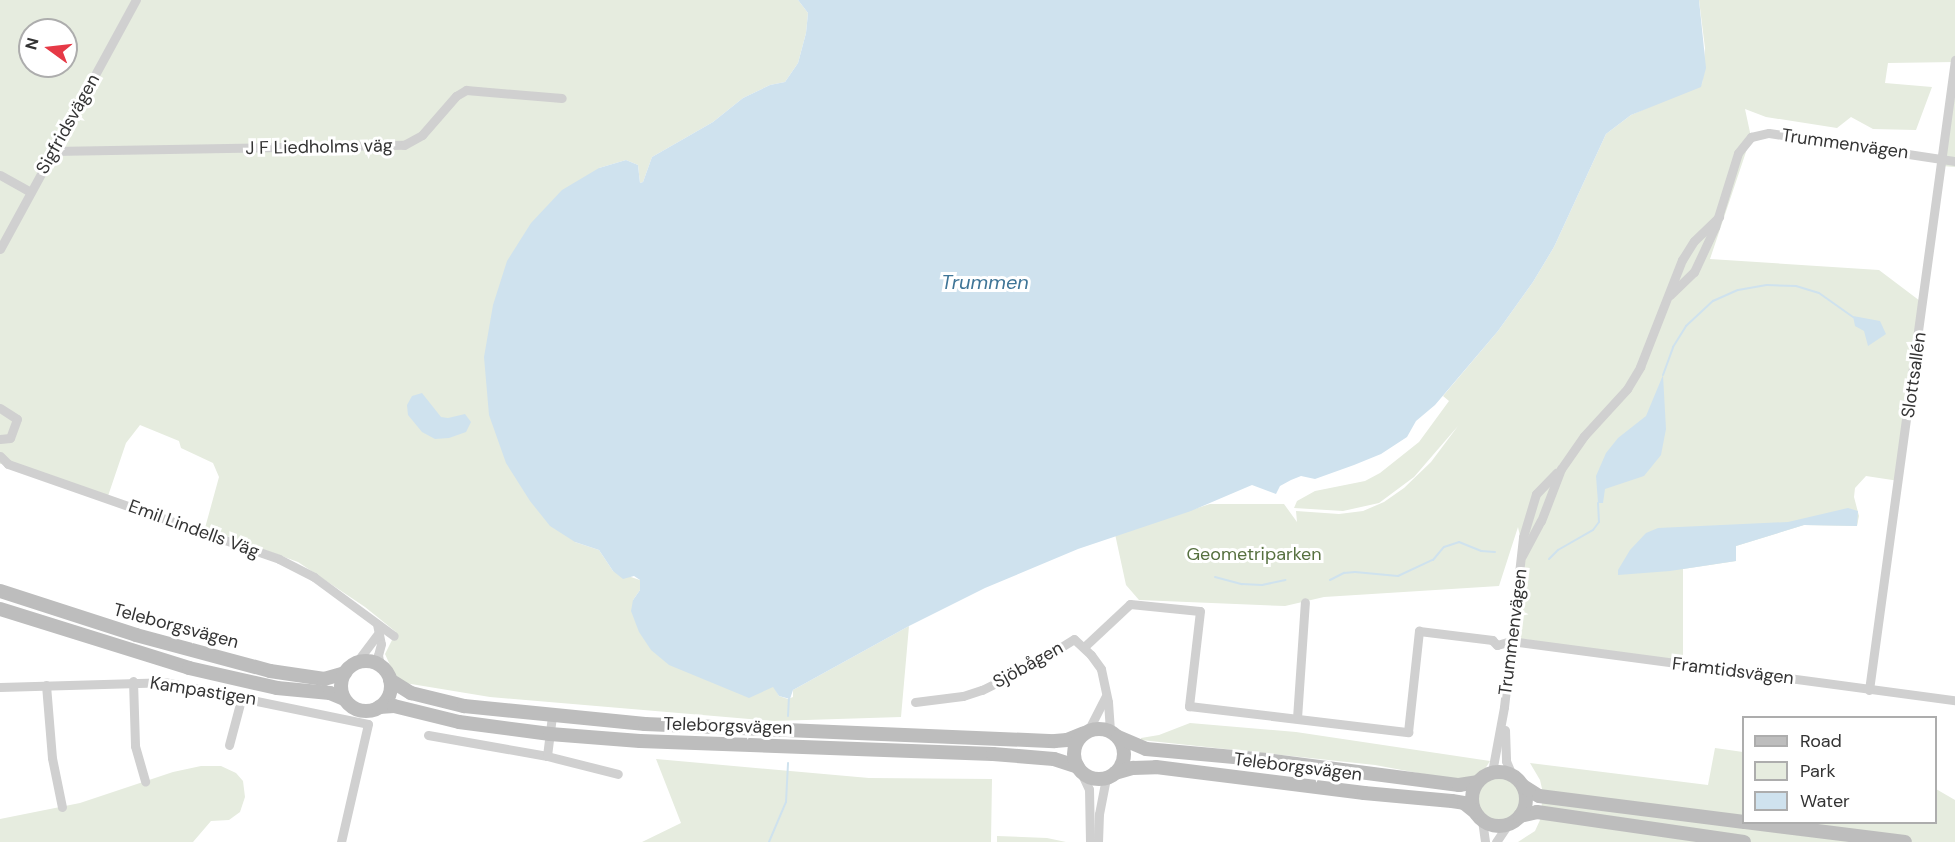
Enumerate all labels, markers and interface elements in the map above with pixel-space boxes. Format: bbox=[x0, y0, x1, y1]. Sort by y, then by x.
north arrow bbox=[18, 18, 78, 78]
text: N bbox=[20, 35, 44, 52]
street label: Sigfridsvägen bbox=[32, 70, 104, 178]
street label: Trummenvägen bbox=[1780, 124, 1910, 164]
street label: J F Liedholms väg bbox=[245, 135, 393, 159]
water label: Trummen bbox=[941, 270, 1029, 294]
street label: Slottsallén bbox=[1897, 331, 1931, 419]
street label: Emil Lindells Väg bbox=[126, 495, 262, 563]
park label: Geometriparken bbox=[1186, 543, 1322, 565]
street label: Trummenvägen bbox=[1495, 567, 1531, 697]
street label: Teleborgsvägen bbox=[111, 599, 241, 653]
street label: Sjöbågen bbox=[989, 637, 1067, 693]
street label: Framtidsvägen bbox=[1671, 653, 1795, 689]
street label: Kampastigen bbox=[148, 672, 258, 710]
street label: Teleborgsvägen bbox=[663, 713, 793, 739]
legend bbox=[1742, 716, 1937, 824]
text: Road bbox=[1800, 729, 1842, 753]
street label: Teleborgsvägen bbox=[1233, 748, 1363, 786]
text: Park bbox=[1800, 759, 1836, 783]
text: Water bbox=[1800, 789, 1850, 813]

